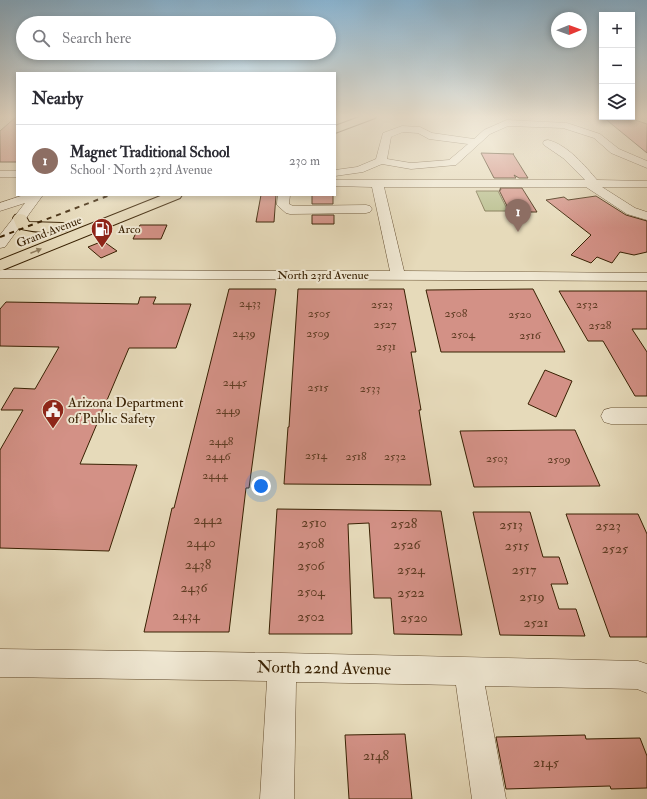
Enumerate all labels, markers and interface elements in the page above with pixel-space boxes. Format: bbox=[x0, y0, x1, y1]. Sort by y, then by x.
north arrow bbox=[551, 12, 587, 48]
map controls bbox=[599, 12, 635, 120]
button: + bbox=[599, 12, 635, 48]
search box bbox=[16, 16, 336, 60]
icon: search bbox=[30, 27, 52, 49]
text: Search here bbox=[62, 29, 131, 48]
button: − bbox=[599, 48, 635, 84]
button: layers bbox=[599, 84, 635, 120]
text: Nearby bbox=[32, 88, 83, 109]
text: Magnet Traditional School bbox=[70, 143, 230, 162]
text: 1 bbox=[43, 153, 47, 169]
text: 230 m bbox=[289, 153, 320, 169]
text: School · North 23rd Avenue bbox=[70, 162, 212, 178]
pin: 1 bbox=[505, 199, 531, 232]
street label: Grand Avenue bbox=[14, 213, 84, 251]
fuel station icon: Arco bbox=[89, 216, 115, 249]
place label: Arco bbox=[117, 222, 141, 237]
one-way arrow bbox=[31, 248, 43, 254]
street label: North 23rd Avenue bbox=[277, 268, 369, 283]
house number: 2433 bbox=[239, 296, 261, 311]
house number: 2523 bbox=[371, 297, 393, 312]
house number: 2532 bbox=[576, 297, 598, 312]
house number: 2505 bbox=[308, 306, 331, 321]
house number: 2508 bbox=[445, 306, 468, 321]
house number: 2520 bbox=[508, 307, 532, 322]
house number: 2527 bbox=[374, 317, 397, 332]
house number: 2528 bbox=[589, 318, 612, 333]
house number: 2439 bbox=[232, 326, 256, 341]
house number: 2509 bbox=[306, 326, 330, 341]
house number: 2504 bbox=[451, 327, 475, 342]
house number: 2516 bbox=[519, 328, 542, 343]
house number: 2531 bbox=[376, 339, 396, 354]
house number: 2445 bbox=[223, 375, 248, 390]
house number: 2515 bbox=[308, 380, 329, 395]
house number: 2533 bbox=[360, 381, 380, 396]
place label: Arizona Department of Public Safety bbox=[67, 394, 184, 428]
public building icon: Arizona Department of Public Safety bbox=[40, 397, 66, 430]
house number: 2449 bbox=[215, 403, 241, 418]
house number: 2448 bbox=[209, 434, 234, 449]
house number: 2514 bbox=[305, 448, 328, 463]
house number: 2446 bbox=[205, 449, 231, 464]
house number: 2518 bbox=[345, 449, 367, 464]
house number: 2532 bbox=[384, 449, 406, 464]
house number: 2503 bbox=[486, 451, 508, 466]
house number: 2509 bbox=[547, 452, 571, 467]
house number: 2444 bbox=[202, 468, 228, 483]
your location bbox=[251, 476, 271, 496]
house number: 2442 bbox=[193, 511, 223, 528]
house number: 2510 bbox=[301, 514, 327, 531]
house number: 2528 bbox=[391, 515, 418, 532]
house number: 2513 bbox=[499, 516, 523, 533]
house number: 2523 bbox=[595, 517, 621, 534]
house number: 2440 bbox=[186, 534, 216, 551]
house number: 2508 bbox=[298, 535, 325, 552]
house number: 2526 bbox=[393, 536, 422, 553]
house number: 2515 bbox=[505, 537, 530, 554]
house number: 2525 bbox=[602, 540, 629, 557]
house number: 2438 bbox=[185, 556, 212, 573]
house number: 2506 bbox=[297, 557, 326, 574]
house number: 2524 bbox=[397, 561, 426, 578]
house number: 2517 bbox=[512, 561, 537, 578]
house number: 2436 bbox=[180, 579, 208, 596]
house number: 2504 bbox=[297, 583, 326, 600]
house number: 2522 bbox=[397, 584, 425, 601]
house number: 2519 bbox=[519, 588, 545, 605]
house number: 2434 bbox=[172, 607, 201, 624]
house number: 2502 bbox=[297, 608, 325, 625]
house number: 2520 bbox=[400, 609, 428, 626]
house number: 2521 bbox=[523, 614, 549, 631]
street label: North 22nd Avenue bbox=[257, 656, 391, 680]
house number: 2148 bbox=[363, 747, 390, 764]
house number: 2145 bbox=[533, 754, 560, 771]

